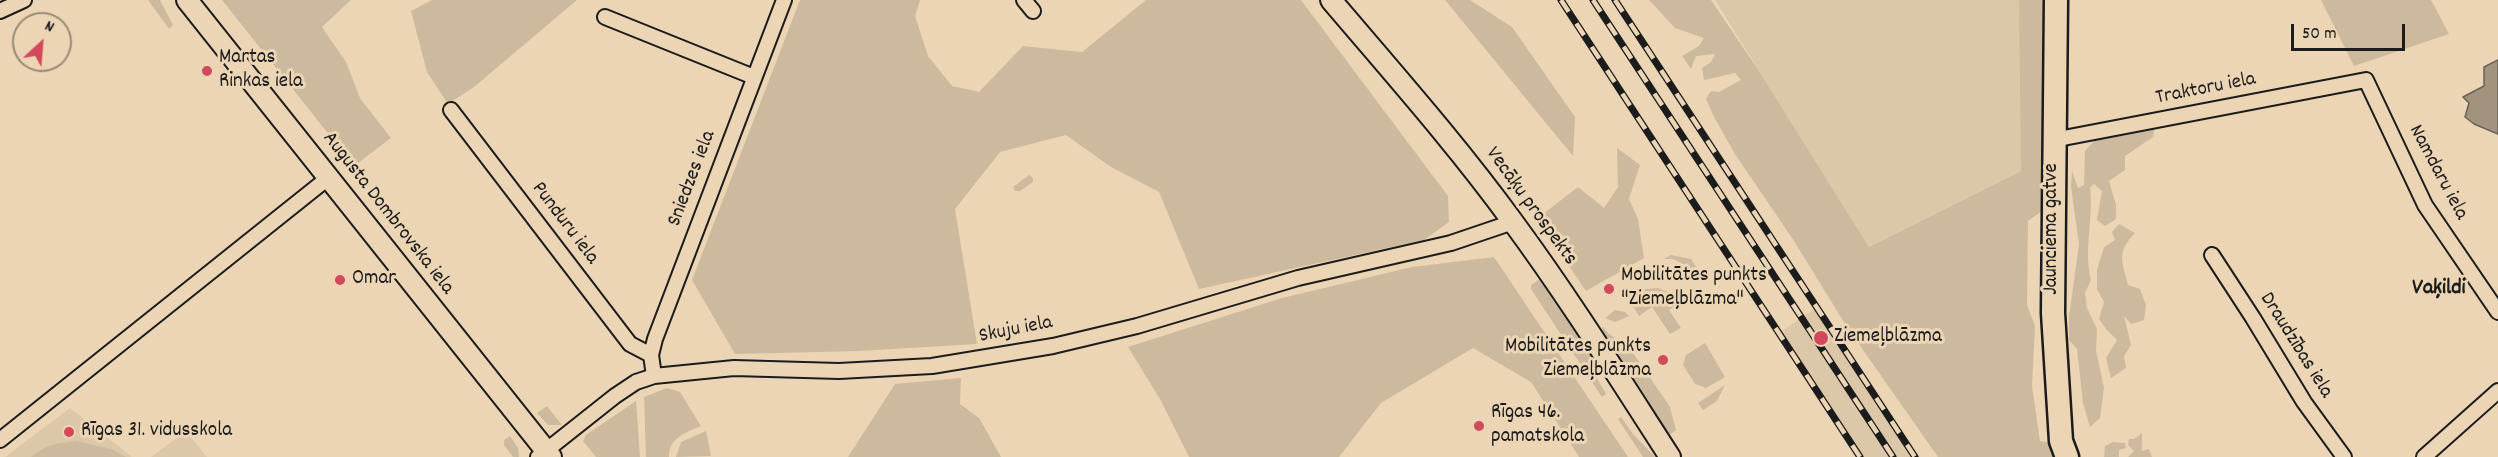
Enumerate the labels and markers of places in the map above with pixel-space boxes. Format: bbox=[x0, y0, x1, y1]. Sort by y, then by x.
place label: Martas Rinkas iela bbox=[219, 46, 303, 96]
marker: Martas Rinkas iela bbox=[200, 64, 214, 78]
place label: Mobilitātes punkts "Ziemeļblāzma" bbox=[1621, 264, 1767, 314]
place label: Omar bbox=[352, 267, 396, 293]
marker: Omar bbox=[333, 273, 347, 287]
marker: Mobilitātes punkts "Ziemeļblāzma" bbox=[1602, 282, 1616, 296]
place label: Ziemeļblāzma bbox=[1834, 325, 1942, 351]
marker: Ziemeļblāzma bbox=[1812, 329, 1830, 347]
place label: Mobilitātes punkts Ziemeļblāzma bbox=[1505, 335, 1651, 385]
marker: Mobilitātes punkts Ziemeļblāzma bbox=[1656, 353, 1670, 367]
place label: Rīgas 46. pamatskola bbox=[1491, 401, 1584, 451]
place label: Rīgas 31. vidusskola bbox=[81, 419, 232, 445]
marker: Rīgas 46. pamatskola bbox=[1472, 419, 1486, 433]
marker: Rīgas 31. vidusskola bbox=[62, 425, 76, 439]

